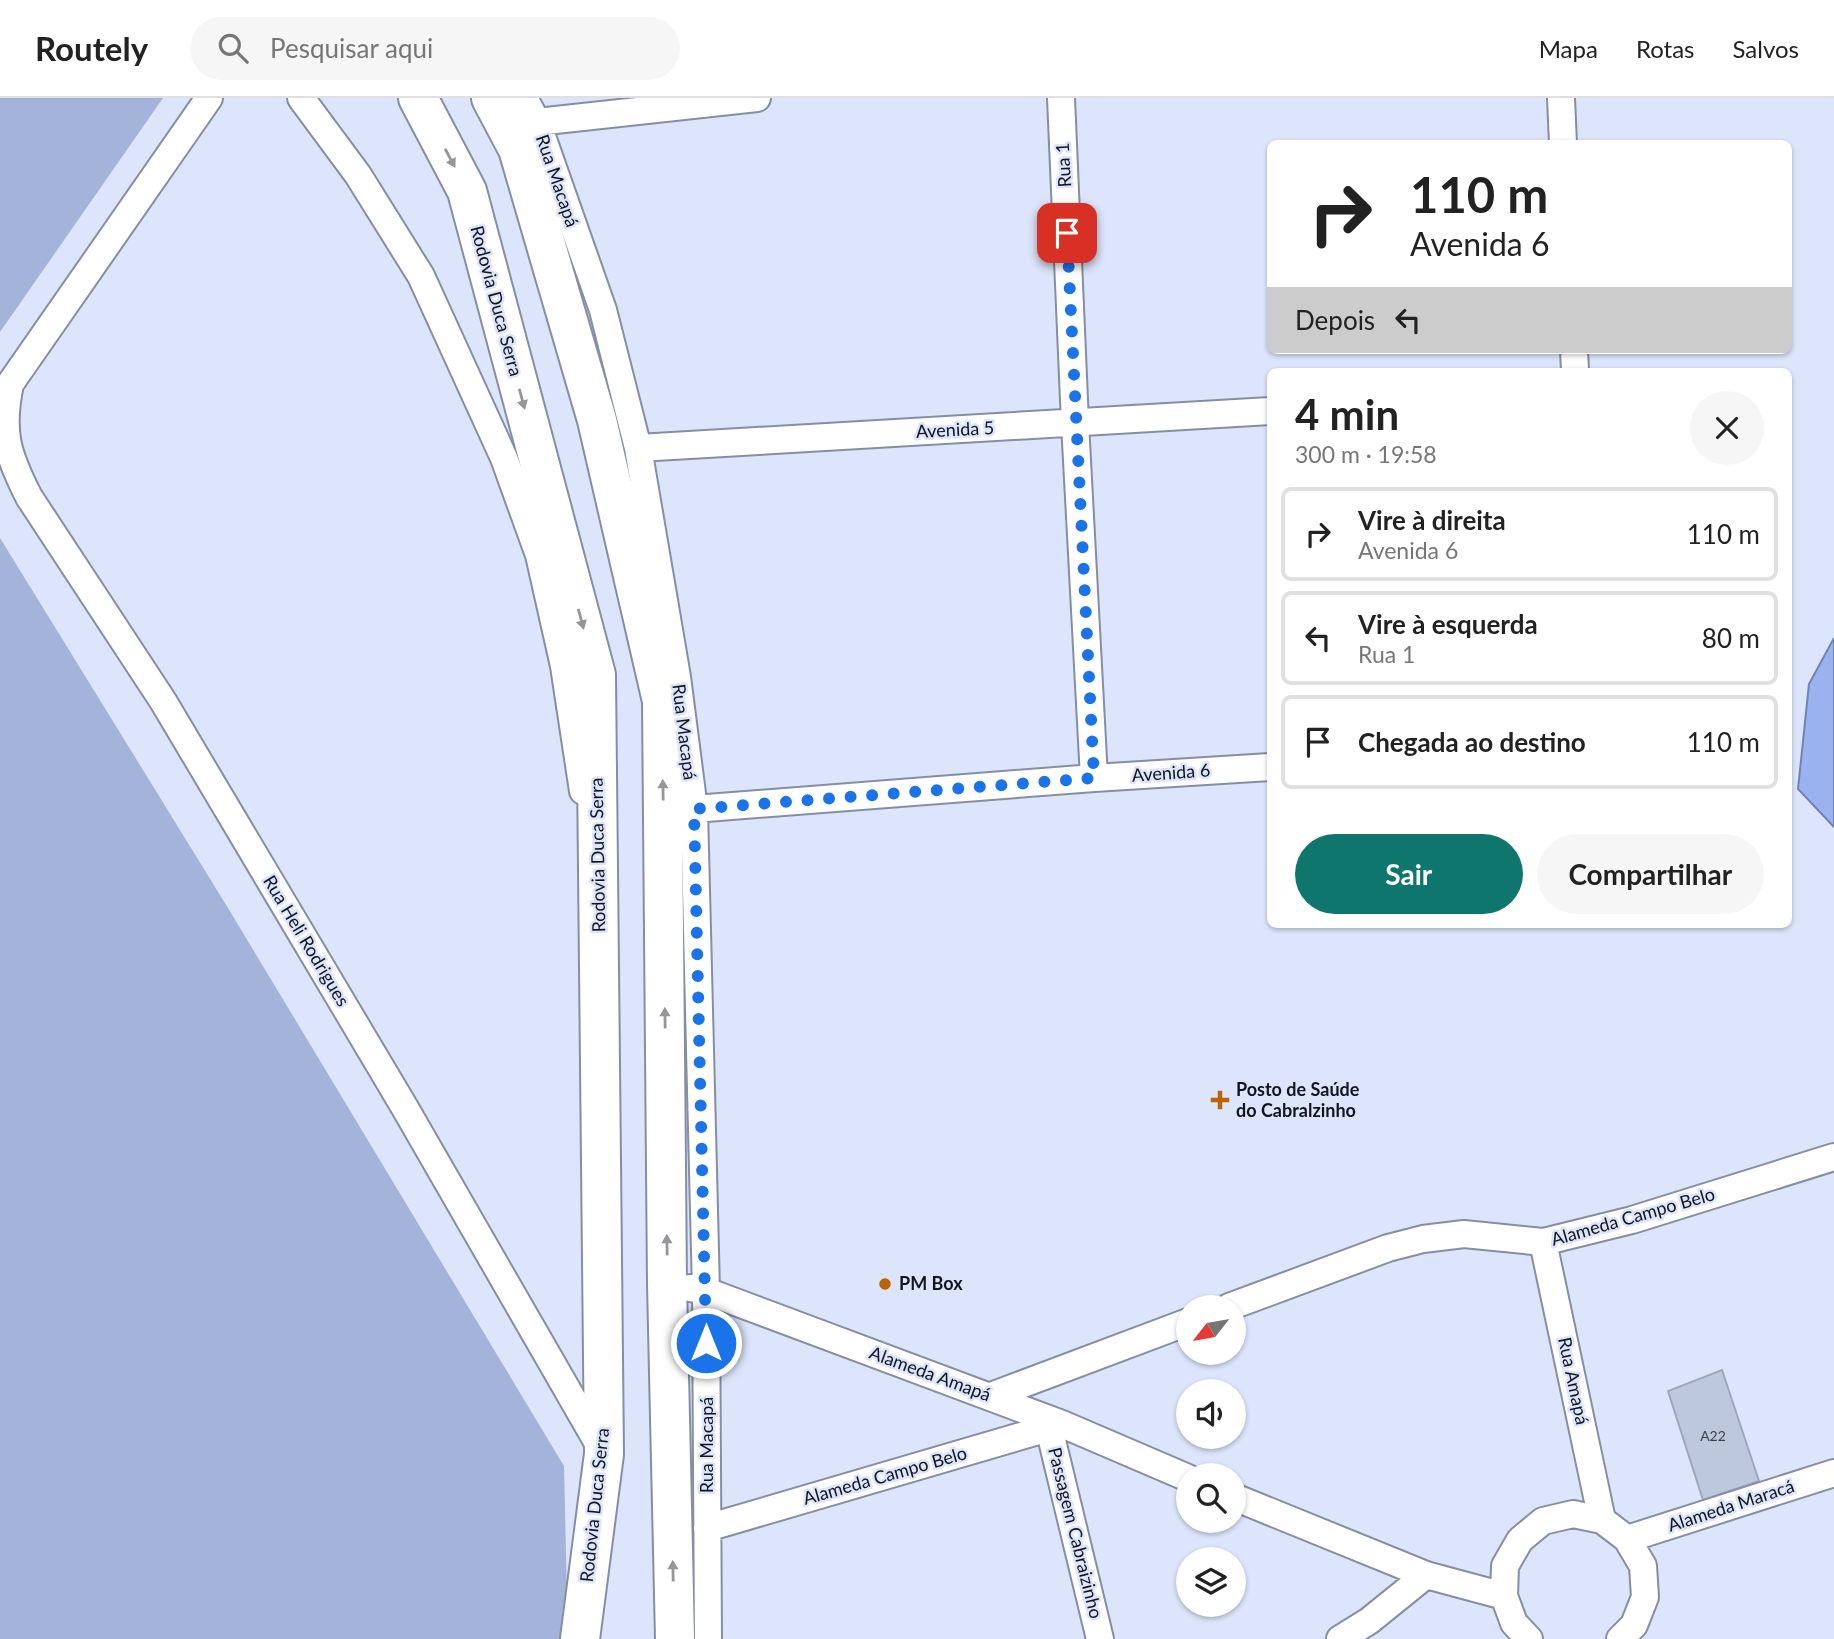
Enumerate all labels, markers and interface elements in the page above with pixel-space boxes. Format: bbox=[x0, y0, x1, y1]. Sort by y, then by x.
search box bbox=[190, 17, 680, 80]
text: Routely bbox=[35, 28, 148, 68]
icon: search bbox=[214, 29, 252, 67]
text: Pesquisar aqui bbox=[270, 32, 433, 64]
text: Mapa bbox=[1539, 34, 1598, 63]
text: Rotas bbox=[1636, 34, 1695, 63]
text: Salvos bbox=[1733, 34, 1799, 63]
street label: Rua Macapá bbox=[532, 131, 584, 230]
street label: Rua 1 bbox=[1051, 142, 1075, 188]
one-way arrow bbox=[444, 149, 456, 168]
text: 110 m bbox=[1410, 165, 1548, 223]
icon: right bbox=[1295, 168, 1386, 259]
pin bbox=[1037, 203, 1097, 263]
icon: arrive bbox=[1048, 214, 1086, 252]
street label: Rodovia Duca Serra bbox=[466, 223, 528, 378]
text: Avenida 6 bbox=[1410, 224, 1549, 263]
icon: left bbox=[1389, 301, 1427, 339]
text: Depois bbox=[1295, 304, 1375, 336]
one-way arrow bbox=[518, 389, 528, 410]
text: 4 min bbox=[1295, 389, 1399, 439]
button: close bbox=[1690, 391, 1764, 465]
street label: Avenida 5 bbox=[915, 416, 995, 442]
text: 300 m · 19:58 bbox=[1295, 440, 1437, 468]
text: Vire à direita bbox=[1358, 504, 1506, 536]
icon: right bbox=[1299, 515, 1337, 553]
text: 110 m bbox=[1687, 518, 1760, 550]
text: Avenida 6 bbox=[1358, 536, 1458, 564]
one-way arrow bbox=[576, 608, 587, 630]
text: Vire à esquerda bbox=[1358, 608, 1538, 640]
icon: left bbox=[1299, 619, 1337, 657]
text: 80 m bbox=[1702, 622, 1760, 654]
text: Rua 1 bbox=[1358, 640, 1415, 668]
street label: Rua Macapá bbox=[668, 683, 702, 781]
icon: arrive bbox=[1299, 723, 1337, 761]
text: Chegada ao destino bbox=[1358, 726, 1586, 758]
text: 110 m bbox=[1687, 726, 1760, 758]
street label: Avenida 6 bbox=[1131, 758, 1211, 786]
street label: Rodovia Duca Serra bbox=[585, 777, 609, 933]
one-way arrow bbox=[657, 779, 668, 801]
button: Sair bbox=[1295, 834, 1523, 914]
button: Compartilhar bbox=[1537, 834, 1764, 914]
street label: Rua Heli Rodrigues bbox=[259, 871, 355, 1010]
one-way arrow bbox=[659, 1007, 671, 1029]
place label: Posto de Saúde do Cabralzinho bbox=[1236, 1078, 1360, 1121]
marker: Posto de Saúde do Cabralzinho bbox=[1210, 1090, 1230, 1110]
street label: Alameda Campo Belo bbox=[1548, 1182, 1717, 1250]
one-way arrow bbox=[661, 1234, 673, 1256]
place label: PM Box bbox=[899, 1272, 963, 1294]
marker: PM Box bbox=[877, 1276, 893, 1292]
north arrow bbox=[1176, 1295, 1246, 1365]
map controls bbox=[1176, 1295, 1246, 1617]
position arrow bbox=[669, 1306, 743, 1380]
street label: Rua Amapá bbox=[1554, 1335, 1594, 1427]
street label: Alameda Amapá bbox=[867, 1341, 994, 1405]
button: sound bbox=[1176, 1379, 1246, 1449]
street label: Rua Macapá bbox=[695, 1397, 717, 1493]
street label: Rodovia Duca Serra bbox=[575, 1427, 613, 1583]
house number: A22 bbox=[1700, 1427, 1726, 1444]
street label: Alameda Campo Belo bbox=[800, 1441, 969, 1509]
street label: Passagem Cabraizinho bbox=[1044, 1445, 1108, 1621]
button: search bbox=[1176, 1463, 1246, 1533]
street label: Alameda Maracá bbox=[1665, 1474, 1797, 1536]
button: layers bbox=[1176, 1547, 1246, 1617]
one-way arrow bbox=[667, 1560, 679, 1582]

